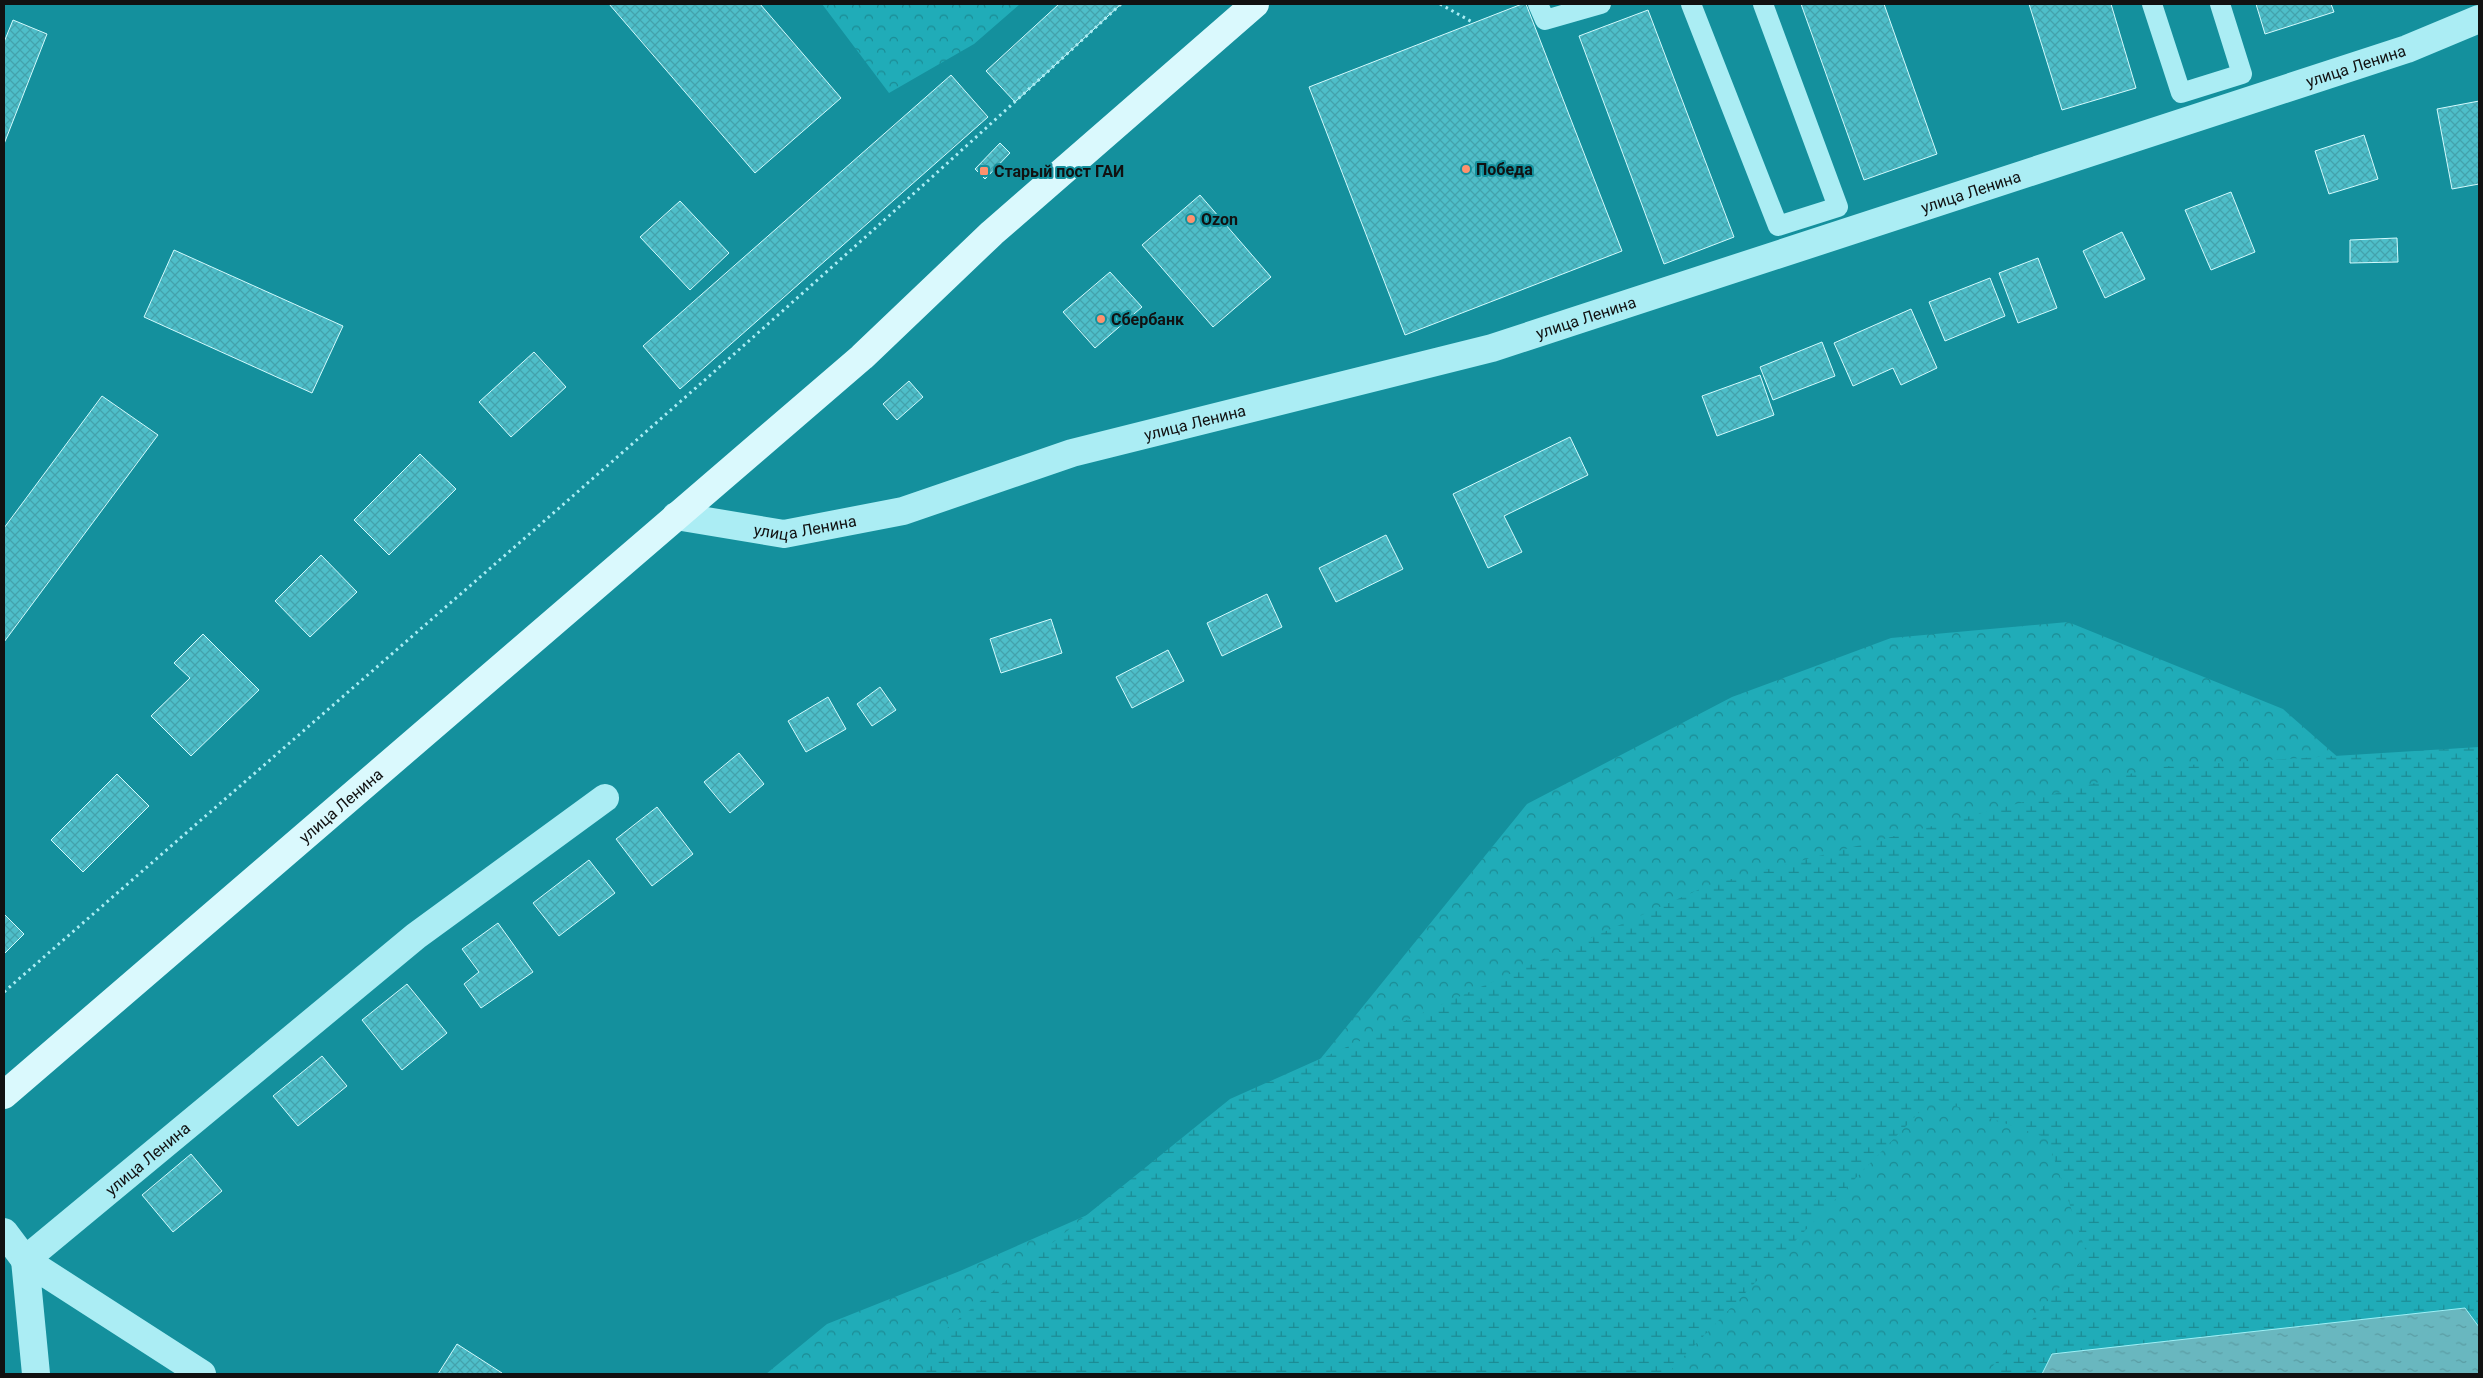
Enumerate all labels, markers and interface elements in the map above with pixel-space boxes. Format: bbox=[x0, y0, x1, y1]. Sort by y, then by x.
street label: улица Ленина bbox=[2303, 41, 2408, 91]
place label: Победа bbox=[1476, 160, 1533, 179]
place label: Старый пост ГАИ bbox=[994, 162, 1124, 181]
marker: Победа bbox=[1460, 163, 1472, 175]
marker: Старый пост ГАИ bbox=[978, 165, 990, 177]
street label: улица Ленина bbox=[1919, 167, 2023, 217]
place label: Ozon bbox=[1201, 210, 1238, 229]
marker: Ozon bbox=[1185, 213, 1197, 225]
street label: улица Ленина bbox=[1534, 293, 1638, 343]
place label: Сбербанк bbox=[1111, 310, 1185, 329]
marker: Сбербанк bbox=[1095, 313, 1107, 325]
street label: улица Ленина bbox=[1142, 401, 1248, 445]
street label: улица Ленина bbox=[752, 511, 858, 545]
street label: улица Ленина bbox=[295, 765, 387, 847]
street label: улица Ленина bbox=[102, 1118, 194, 1199]

